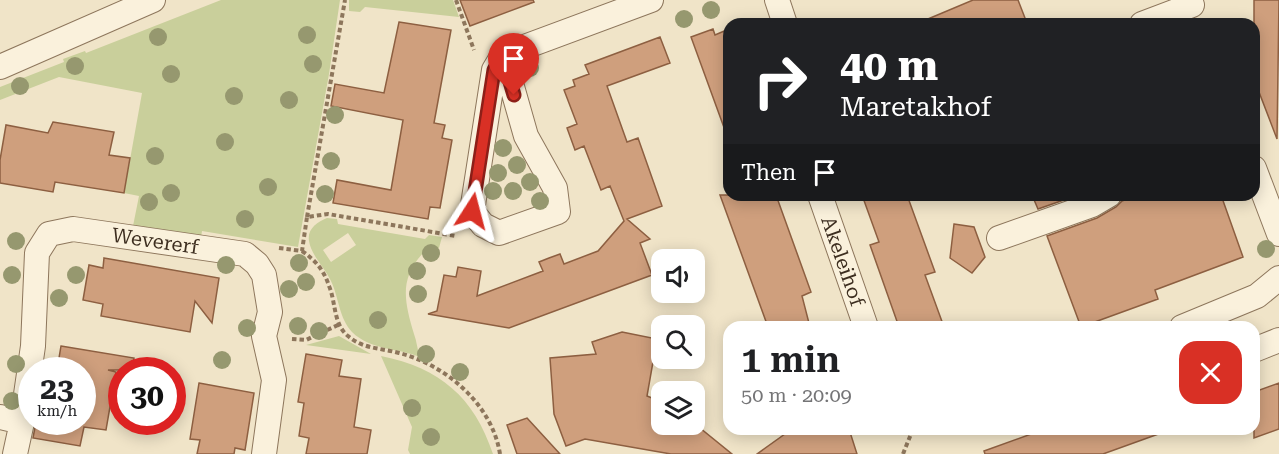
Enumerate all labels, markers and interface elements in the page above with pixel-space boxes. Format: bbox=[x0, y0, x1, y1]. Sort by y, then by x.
pin bbox=[488, 33, 539, 95]
text: 40 m bbox=[840, 41, 938, 90]
icon: arrive bbox=[497, 42, 530, 75]
icon: right bbox=[741, 42, 819, 120]
text: Maretakhof bbox=[840, 91, 991, 123]
icon: arrive bbox=[808, 156, 841, 189]
text: Then bbox=[741, 160, 796, 185]
position arrow bbox=[440, 179, 504, 243]
street label: Akeleihof bbox=[816, 213, 870, 310]
street label: Wevererf bbox=[110, 223, 201, 259]
map controls bbox=[651, 249, 705, 435]
button: sound bbox=[651, 249, 705, 303]
button: search bbox=[651, 315, 705, 369]
text: 1 min bbox=[741, 339, 840, 381]
button: close bbox=[1179, 341, 1242, 404]
speed limit sign: 30 bbox=[108, 357, 186, 435]
text: 23 bbox=[40, 371, 74, 406]
button: layers bbox=[651, 381, 705, 435]
text: 50 m · 20:09 bbox=[741, 383, 852, 407]
text: km/h bbox=[37, 402, 77, 420]

